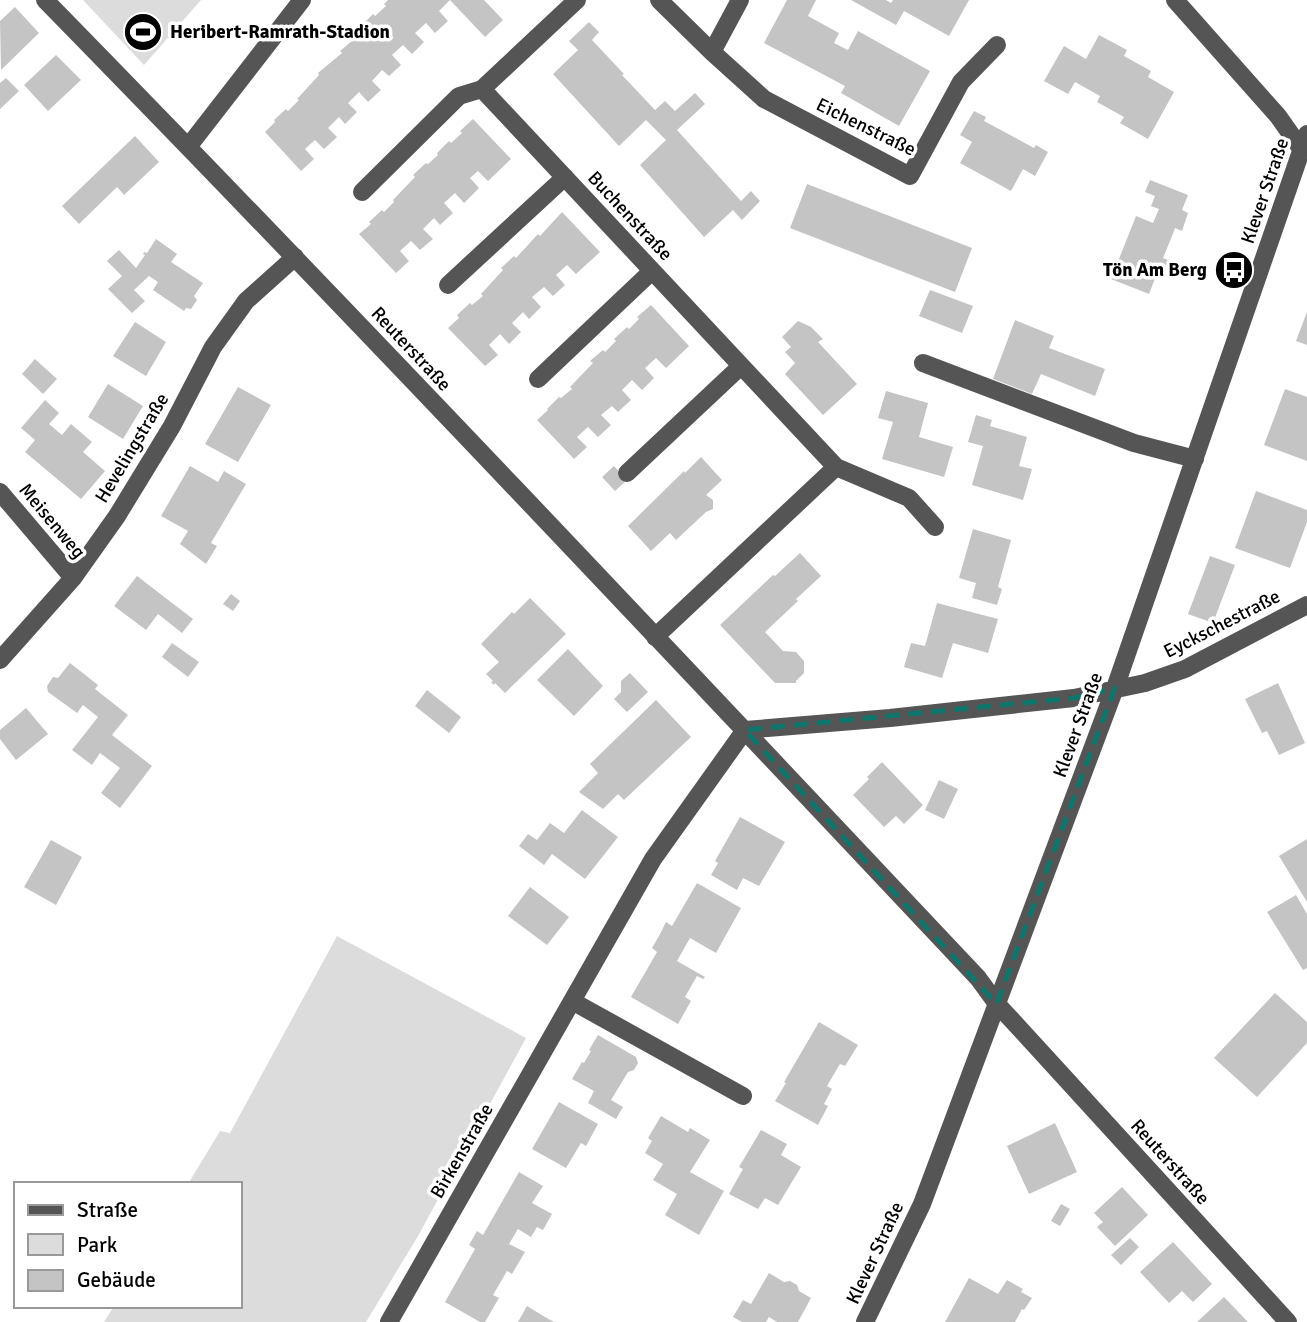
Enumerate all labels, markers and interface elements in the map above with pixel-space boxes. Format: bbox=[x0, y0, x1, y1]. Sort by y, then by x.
sports icon: Heribert-Ramrath-Stadion bbox=[122, 11, 164, 53]
place label: Heribert-Ramrath-Stadion bbox=[170, 20, 390, 44]
street label: Eichenstraße bbox=[812, 93, 920, 161]
street label: Klever Straße bbox=[1236, 135, 1294, 247]
street label: Buchenstraße bbox=[582, 166, 678, 266]
bus stop icon: Tön Am Berg bbox=[1213, 249, 1255, 291]
place label: Tön Am Berg bbox=[1103, 258, 1207, 282]
street label: Reuterstraße bbox=[366, 302, 456, 396]
street label: Hevelingstraße bbox=[90, 389, 174, 507]
street label: Meisenweg bbox=[14, 478, 90, 564]
street label: Eyckschestraße bbox=[1160, 584, 1284, 664]
street label: Klever Straße bbox=[1048, 669, 1108, 781]
street label: Birkenstraße bbox=[425, 1099, 499, 1203]
street label: Reuterstraße bbox=[1125, 1114, 1215, 1210]
legend bbox=[14, 1182, 242, 1308]
text: Straße bbox=[77, 1197, 138, 1223]
street label: Klever Straße bbox=[841, 1198, 909, 1308]
text: Park bbox=[77, 1232, 118, 1258]
text: Gebäude bbox=[77, 1267, 156, 1293]

